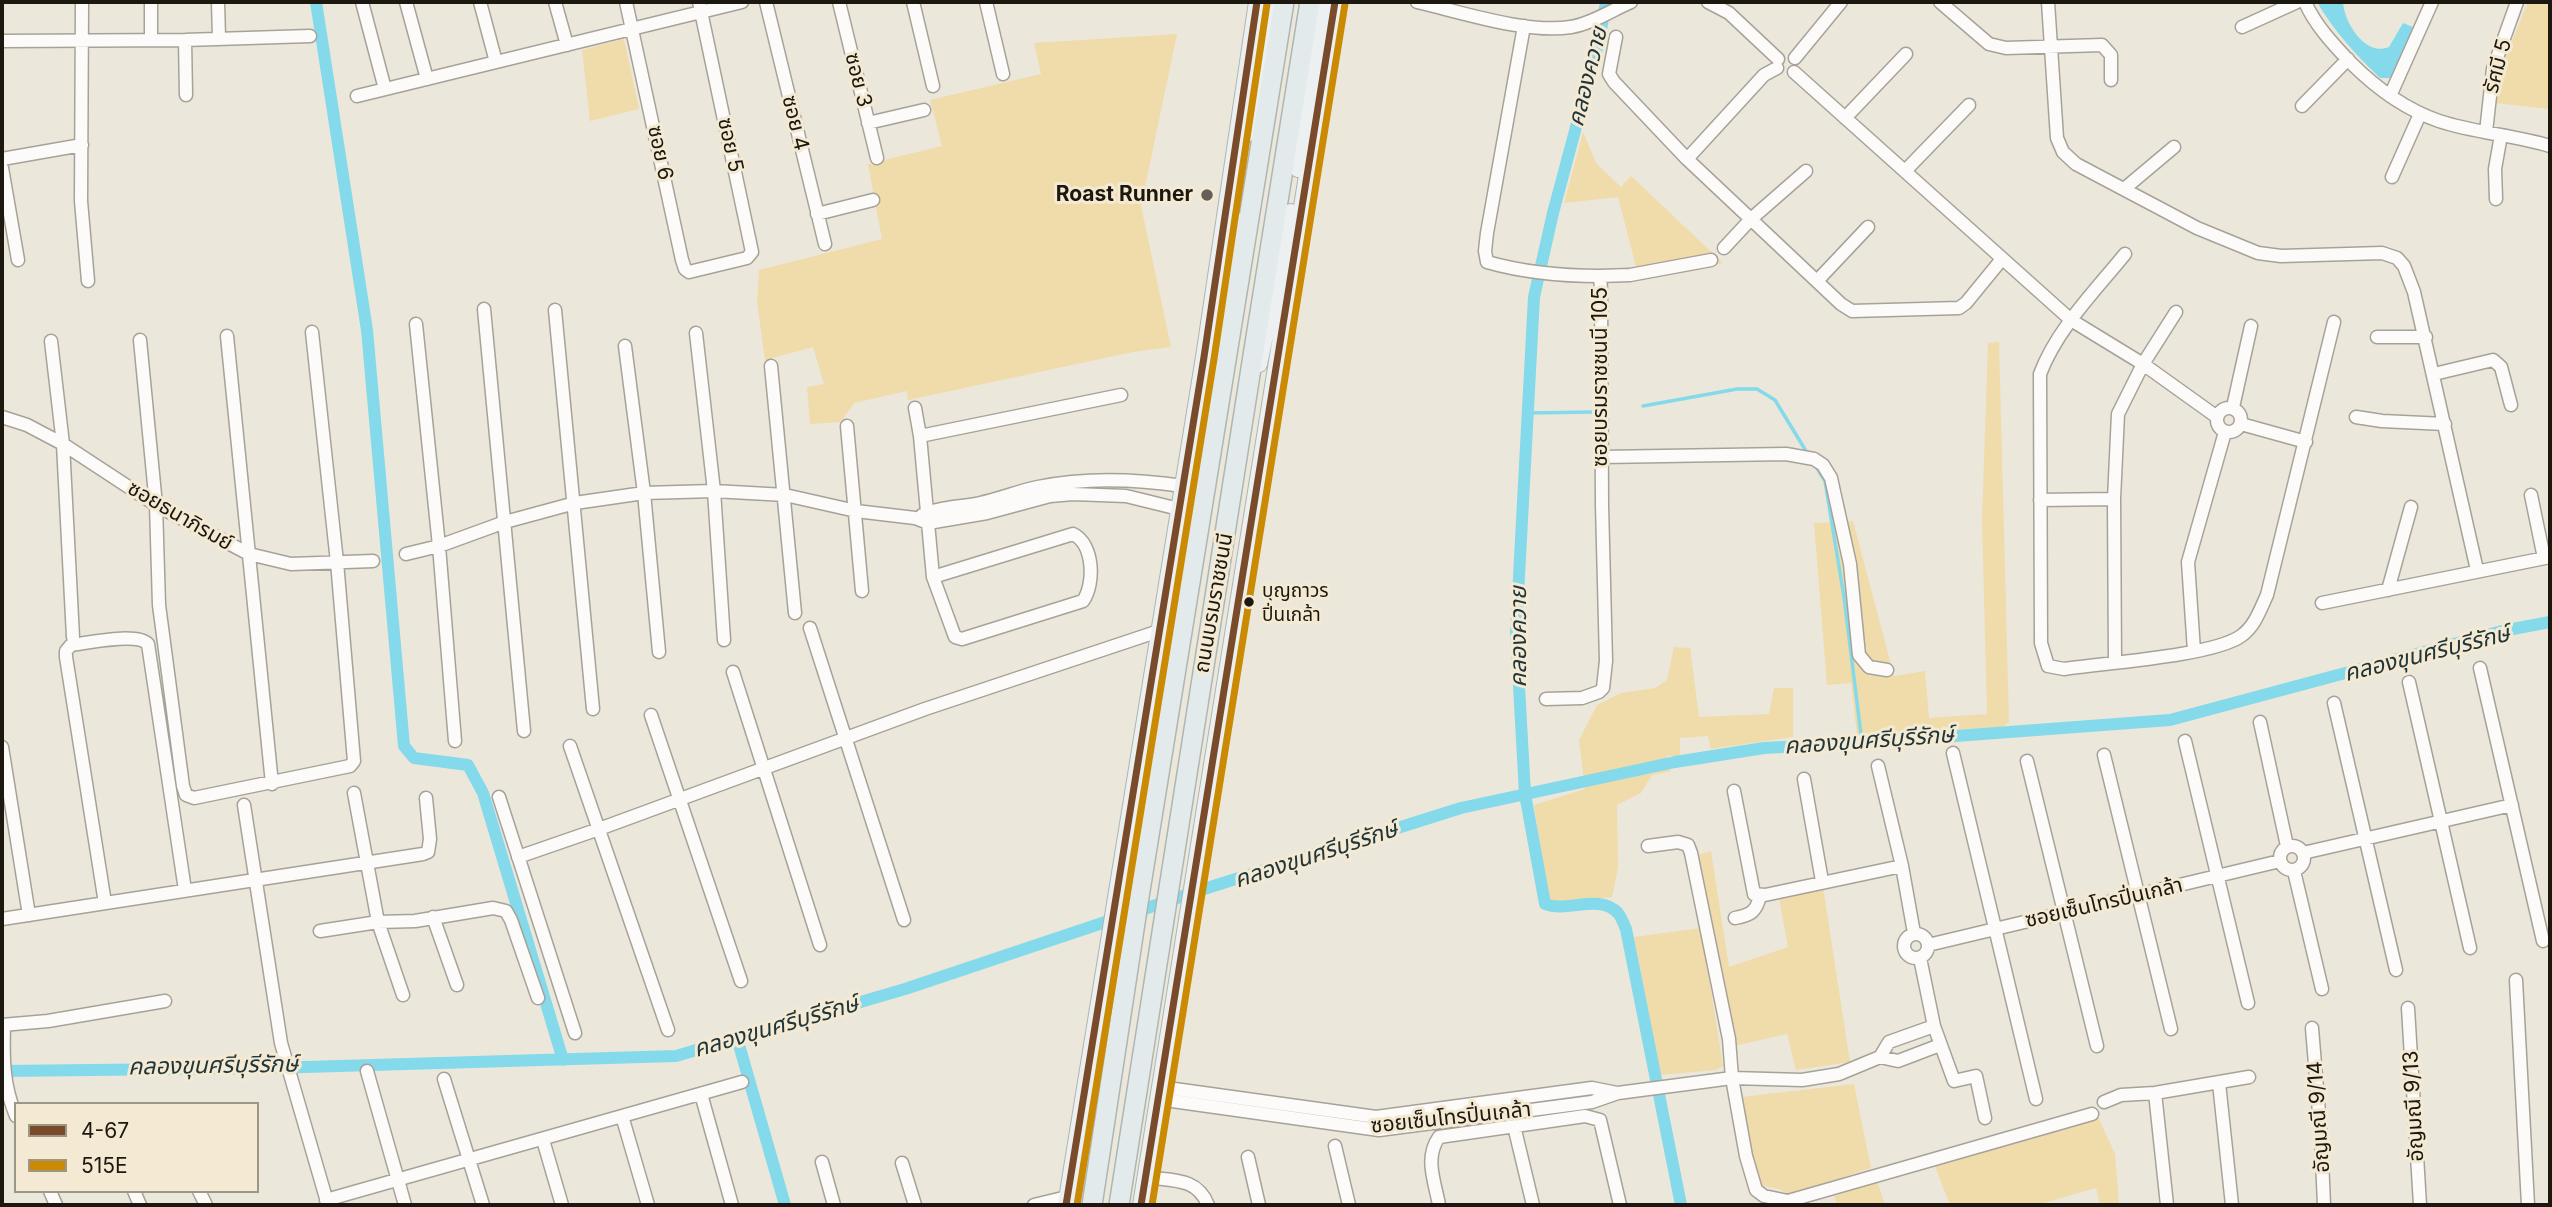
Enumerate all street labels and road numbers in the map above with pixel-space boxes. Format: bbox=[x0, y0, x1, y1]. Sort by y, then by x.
street label: รัศมี 5 bbox=[2479, 36, 2517, 96]
street label: ซอย 3 bbox=[839, 50, 877, 110]
street label: ซอย 4 bbox=[776, 93, 814, 153]
street label: ซอย 5 bbox=[712, 116, 748, 174]
street label: ซอย 6 bbox=[642, 123, 678, 183]
street label: ซอยบรมราชชนนี 105 bbox=[1588, 287, 1614, 467]
street label: ซอยธนาภิรมย์ bbox=[123, 476, 237, 556]
street label: ถนนบรมราชชนนี bbox=[1189, 531, 1239, 675]
street label: ซอยเซ็นโทรปิ่นเกล้า bbox=[2023, 873, 2185, 933]
street label: อัญมณี 9/13 bbox=[2399, 1050, 2429, 1162]
street label: อัญมณี 9/14 bbox=[2303, 1060, 2335, 1174]
street label: ซอยเซ็นโทรปิ่นเกล้า bbox=[1370, 1097, 1532, 1139]

